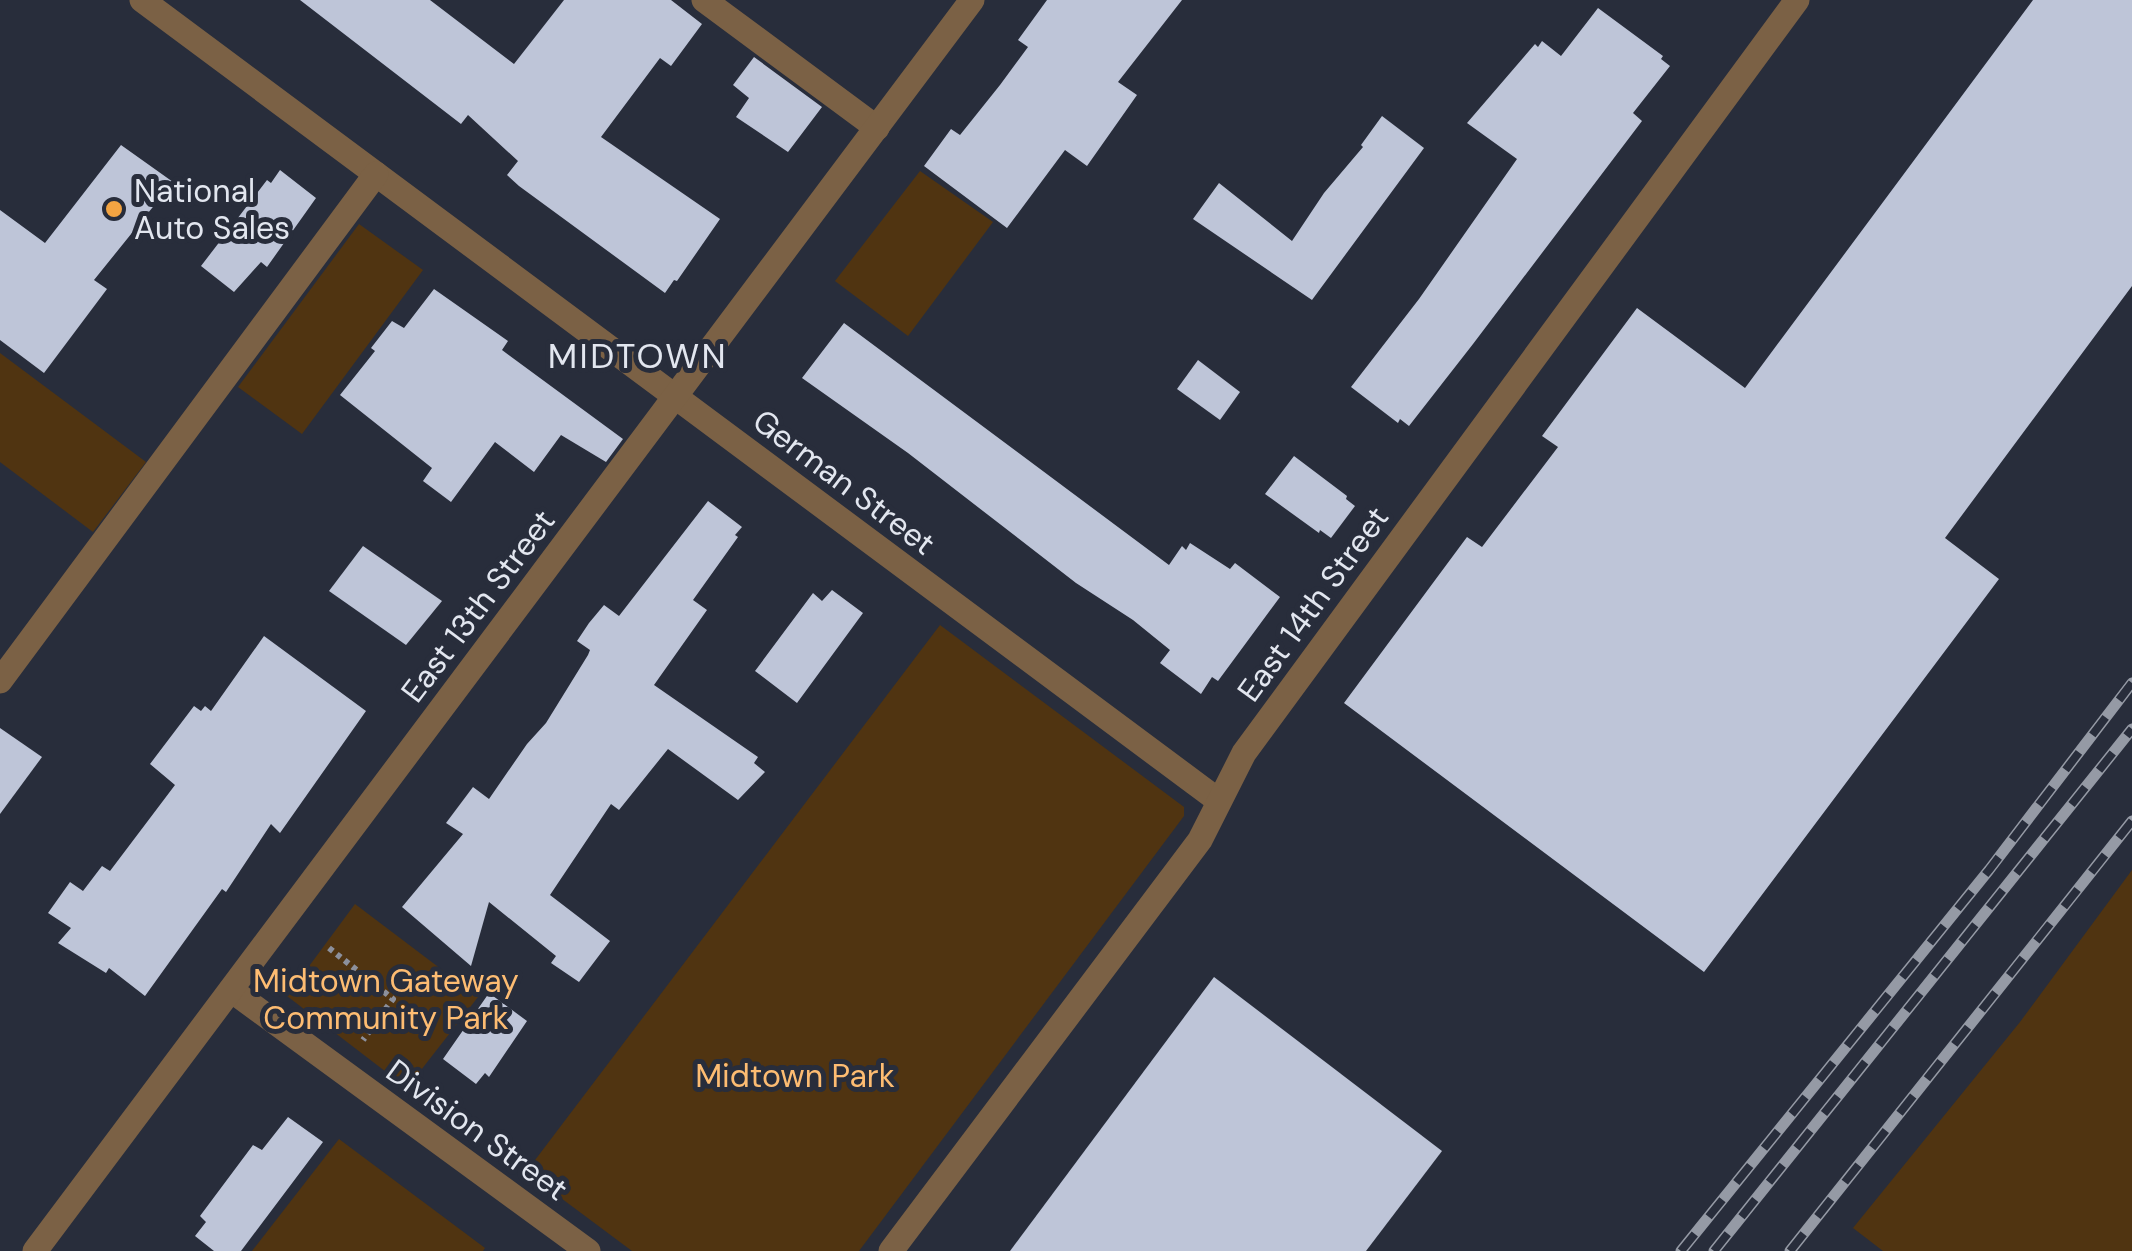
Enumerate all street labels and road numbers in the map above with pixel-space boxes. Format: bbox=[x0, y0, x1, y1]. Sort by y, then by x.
street label: German Street bbox=[744, 400, 944, 564]
street label: East 14th Street bbox=[1228, 498, 1398, 710]
street label: East 13th Street bbox=[392, 501, 564, 711]
street label: Division Street bbox=[378, 1050, 576, 1210]

